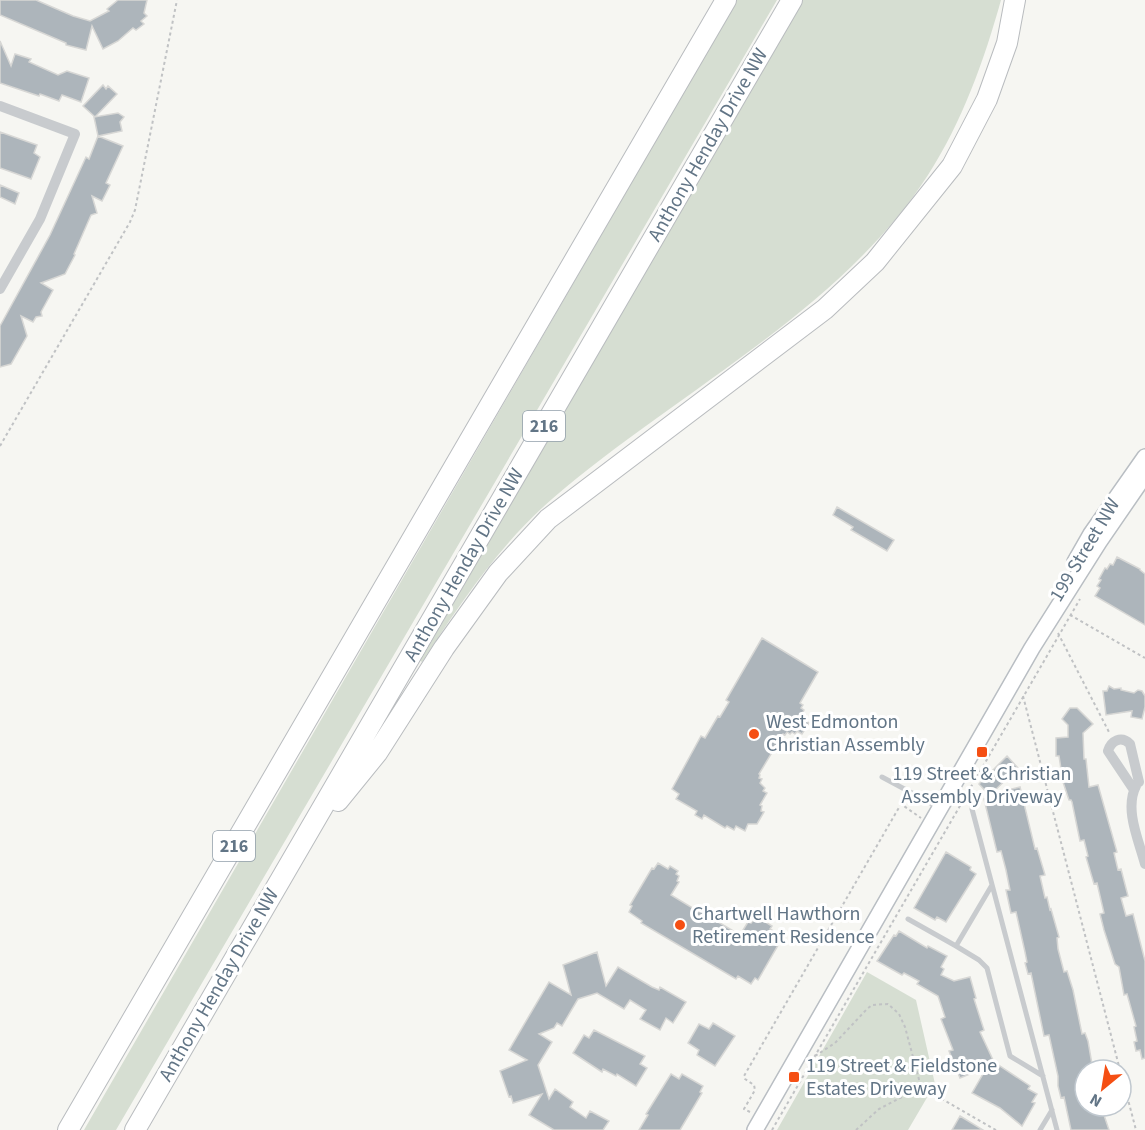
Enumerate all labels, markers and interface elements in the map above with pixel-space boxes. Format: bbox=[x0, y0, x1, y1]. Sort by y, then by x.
street label: Anthony Henday Drive NW bbox=[641, 43, 775, 247]
road number: 216 bbox=[523, 411, 565, 441]
street label: Anthony Henday Drive NW bbox=[397, 463, 531, 667]
street label: 199 Street NW bbox=[1043, 493, 1127, 607]
place label: West Edmonton Christian Assembly bbox=[766, 708, 926, 759]
marker: West Edmonton Christian Assembly bbox=[747, 727, 761, 741]
marker: 119 Street & Christian Assembly Driveway bbox=[975, 745, 989, 759]
place label: 119 Street & Christian Assembly Driveway bbox=[893, 760, 1071, 811]
road number: 216 bbox=[213, 831, 255, 861]
street label: Anthony Henday Drive NW bbox=[152, 883, 286, 1087]
place label: Chartwell Hawthorn Retirement Residence bbox=[692, 900, 874, 951]
marker: Chartwell Hawthorn Retirement Residence bbox=[673, 918, 687, 932]
place label: 119 Street & Fieldstone Estates Driveway bbox=[806, 1052, 997, 1103]
north arrow bbox=[1073, 1058, 1133, 1118]
marker: 119 Street & Fieldstone Estates Driveway bbox=[787, 1070, 801, 1084]
text: N bbox=[1086, 1088, 1106, 1112]

